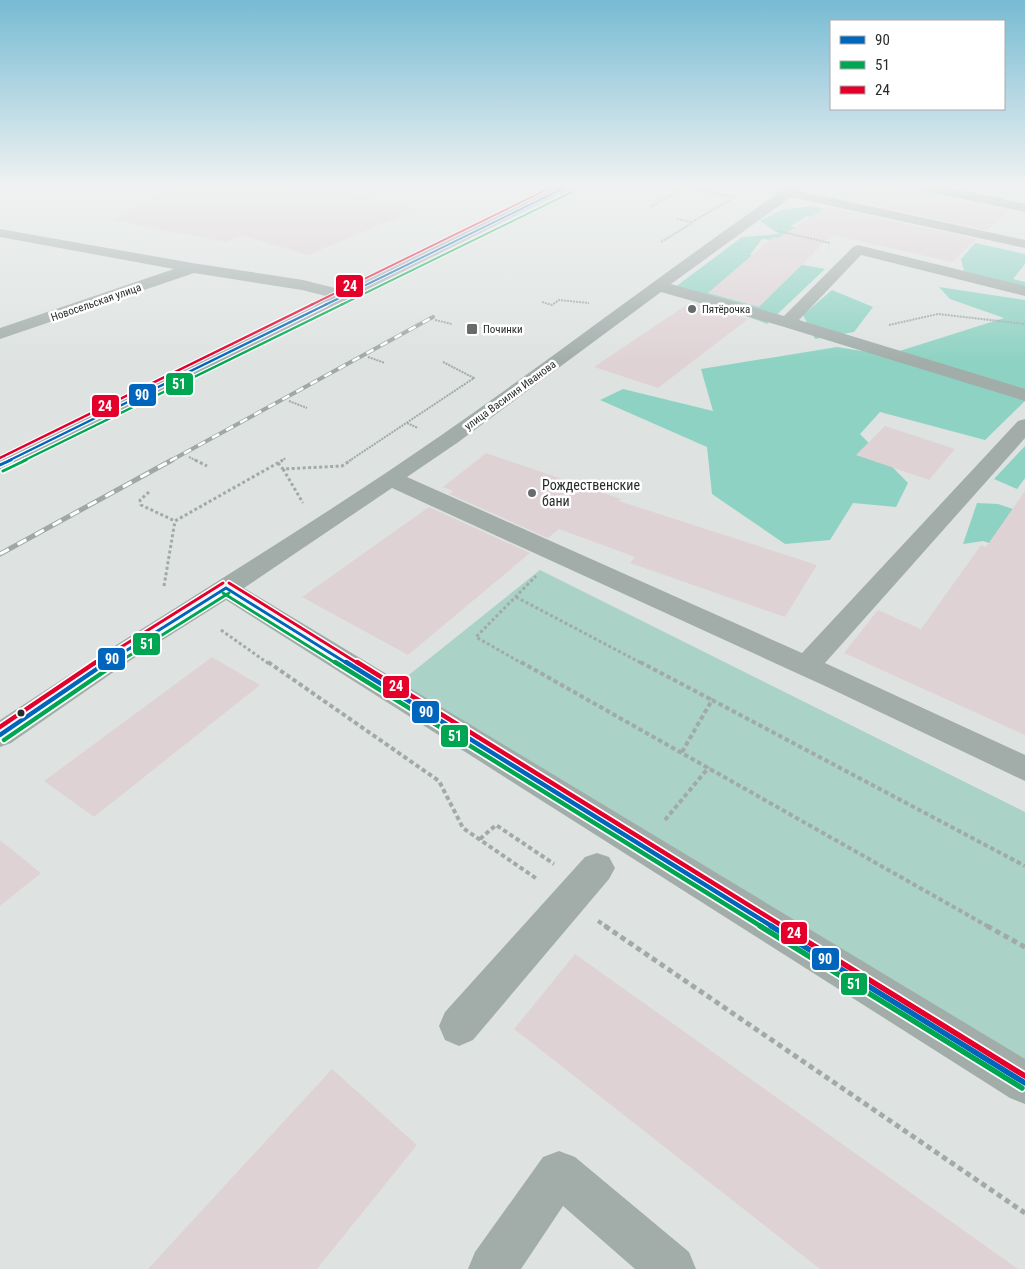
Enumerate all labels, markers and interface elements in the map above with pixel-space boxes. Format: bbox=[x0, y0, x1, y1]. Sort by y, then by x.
legend bbox=[830, 20, 1005, 110]
text: 90 bbox=[875, 31, 890, 49]
text: 51 bbox=[875, 56, 890, 74]
text: 24 bbox=[875, 81, 890, 99]
line badge: 24 bbox=[335, 274, 364, 298]
text: 24 bbox=[343, 278, 357, 294]
street label: Новосельская улица bbox=[49, 281, 143, 324]
marker: Пятёрочка bbox=[686, 303, 698, 315]
place label: Пятёрочка bbox=[702, 303, 750, 316]
marker: Починки bbox=[465, 322, 479, 336]
place label: Починки bbox=[483, 323, 523, 336]
street label: улица Василия Иванова bbox=[462, 358, 558, 433]
line badge: 51 bbox=[165, 372, 194, 396]
text: 51 bbox=[172, 376, 186, 392]
line badge: 90 bbox=[128, 383, 157, 407]
text: 90 bbox=[135, 387, 149, 403]
line badge: 24 bbox=[91, 394, 120, 418]
text: 24 bbox=[98, 398, 112, 414]
place label: Рождественские бани bbox=[542, 477, 640, 509]
marker: Рождественские бани bbox=[526, 487, 538, 499]
line badge: 51 bbox=[132, 632, 161, 656]
text: 51 bbox=[140, 636, 154, 652]
line badge: 90 bbox=[97, 647, 126, 671]
text: 90 bbox=[105, 651, 119, 667]
line badge: 24 bbox=[382, 675, 410, 699]
text: 24 bbox=[389, 678, 403, 694]
line badge: 90 bbox=[411, 700, 440, 724]
text: 90 bbox=[419, 704, 433, 720]
unlabelled marker bbox=[16, 708, 26, 718]
line badge: 51 bbox=[440, 724, 469, 748]
text: 51 bbox=[448, 728, 462, 744]
line badge: 24 bbox=[780, 921, 808, 945]
text: 24 bbox=[787, 925, 801, 941]
line badge: 90 bbox=[811, 947, 840, 971]
text: 90 bbox=[818, 951, 832, 967]
line badge: 51 bbox=[840, 972, 868, 996]
text: 51 bbox=[847, 976, 861, 992]

